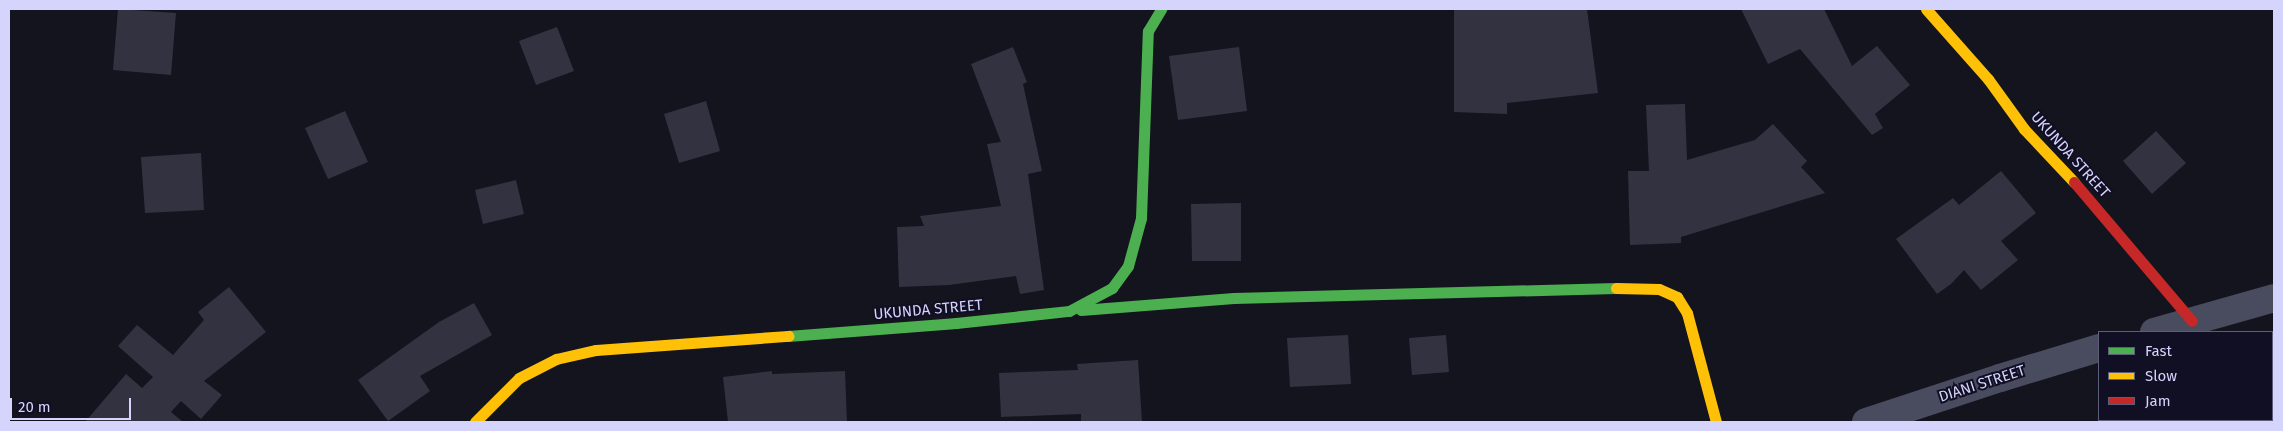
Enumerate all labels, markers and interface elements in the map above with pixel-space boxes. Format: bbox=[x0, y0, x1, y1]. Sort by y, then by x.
street label: UKUNDA STREET bbox=[2027, 108, 2113, 202]
street label: UKUNDA STREET bbox=[873, 296, 983, 324]
legend bbox=[2098, 331, 2273, 421]
text: Fast bbox=[2145, 342, 2172, 360]
street label: DIANI STREET bbox=[1937, 362, 2027, 406]
text: Slow bbox=[2145, 367, 2177, 385]
scale bar bbox=[12, 388, 134, 420]
text: Jam bbox=[2145, 392, 2171, 410]
text: 20 m bbox=[18, 398, 51, 416]

